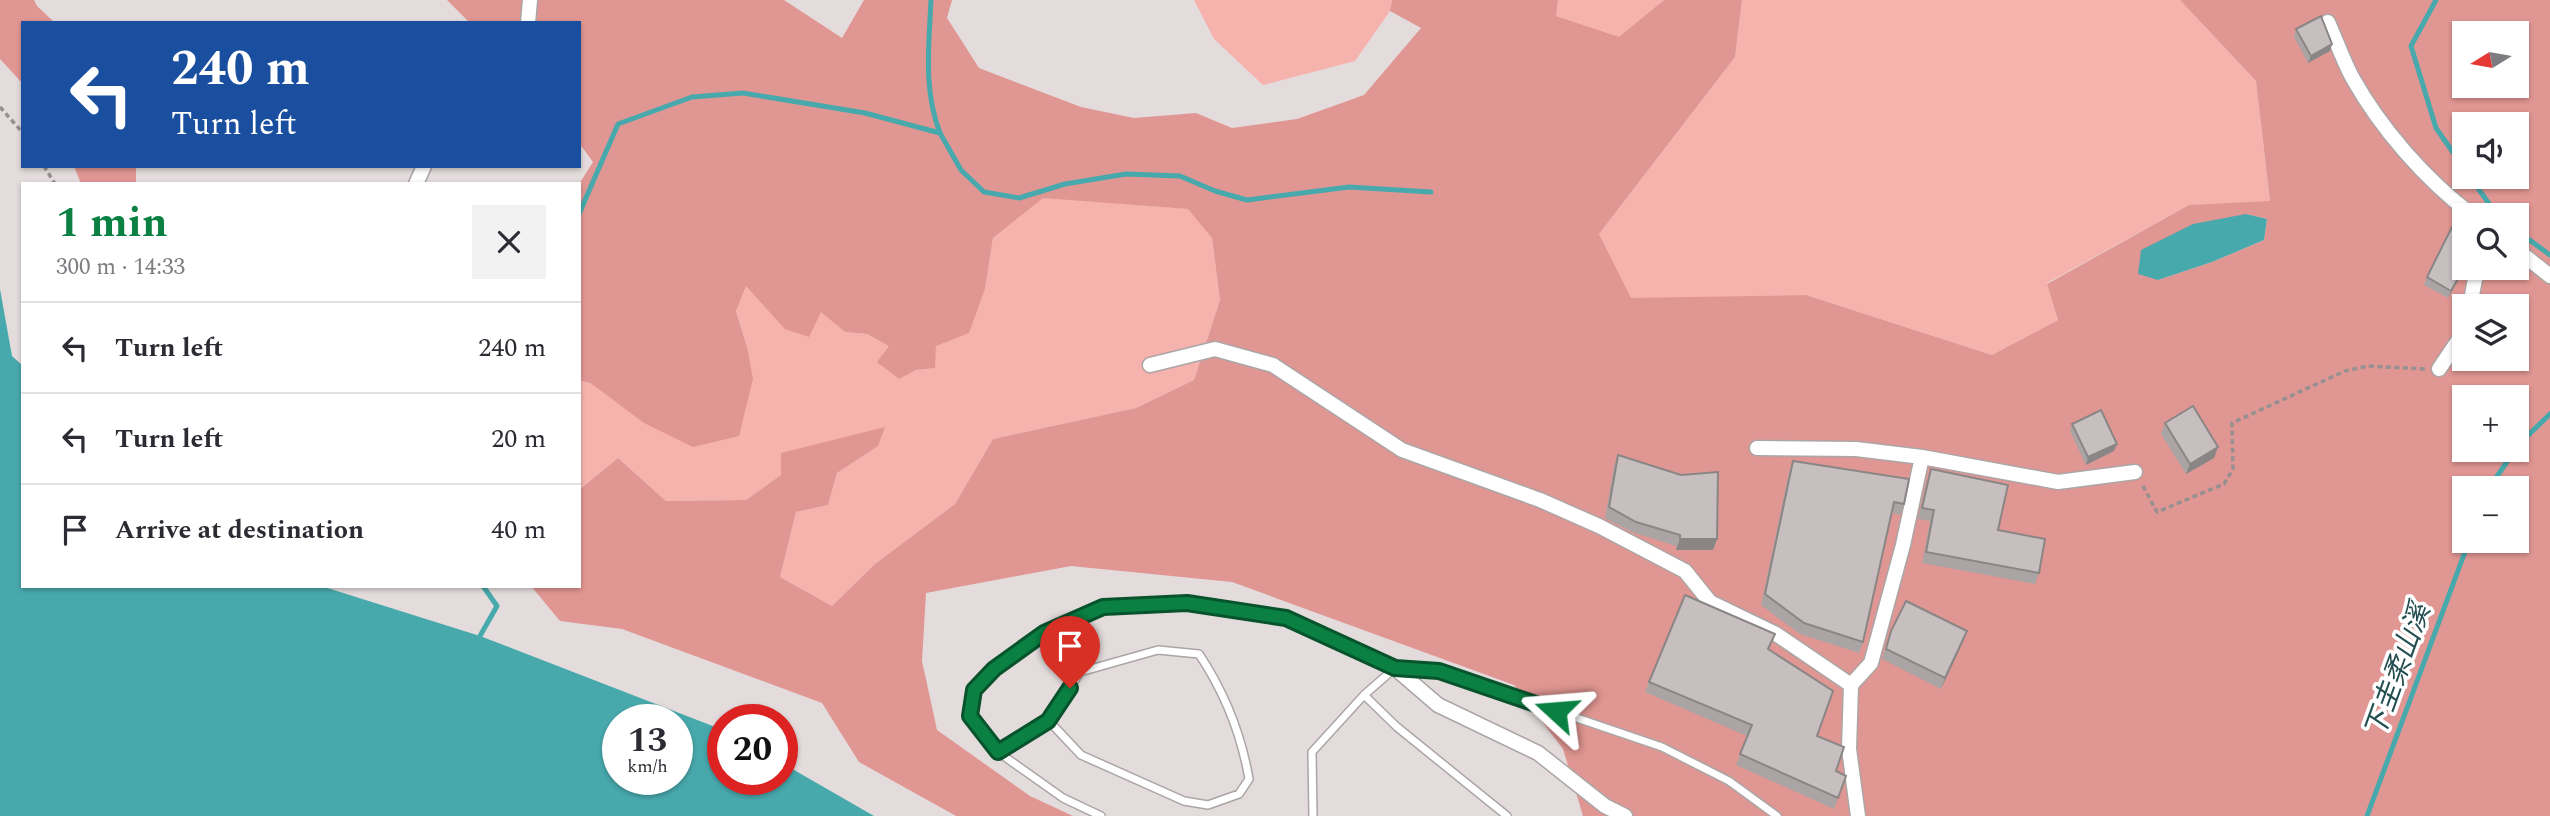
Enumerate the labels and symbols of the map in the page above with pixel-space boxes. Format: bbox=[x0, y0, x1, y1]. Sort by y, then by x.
north arrow bbox=[2452, 21, 2529, 98]
water label: 下圭柔山溪 bbox=[2354, 594, 2444, 744]
pin bbox=[1040, 616, 1100, 688]
position arrow bbox=[1519, 674, 1593, 748]
speed limit sign: 20 bbox=[707, 704, 798, 795]

